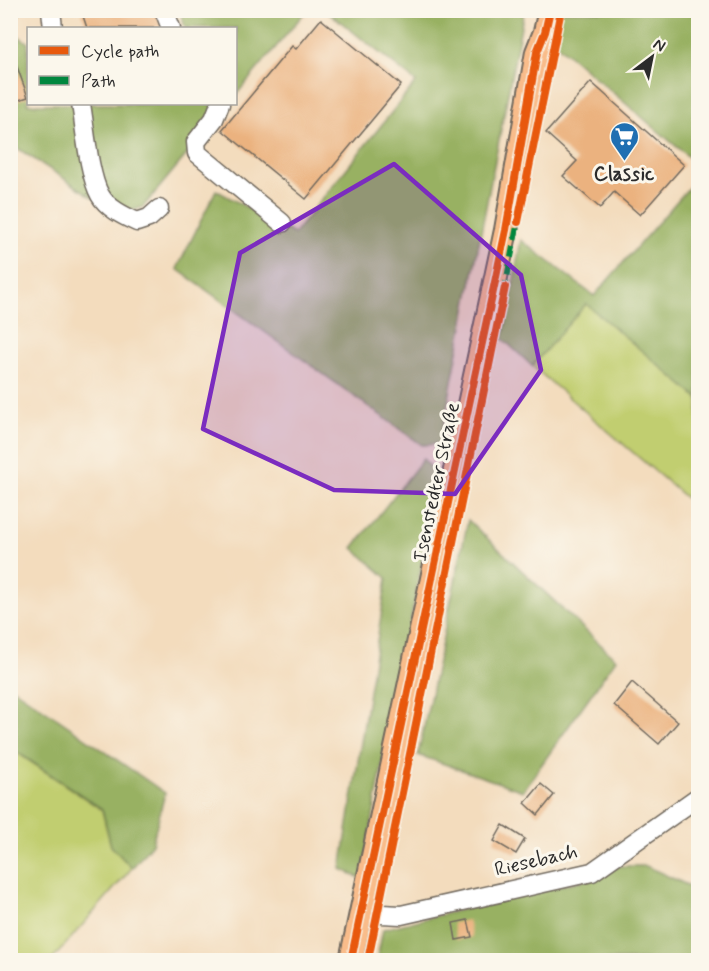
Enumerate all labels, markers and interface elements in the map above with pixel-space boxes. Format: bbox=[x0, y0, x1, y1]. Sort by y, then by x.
legend bbox=[27, 27, 237, 105]
north arrow bbox=[622, 27, 682, 87]
text: N bbox=[649, 34, 669, 57]
text: Cycle path bbox=[81, 40, 159, 64]
text: Path bbox=[81, 70, 116, 94]
supermarket icon: Classic bbox=[608, 120, 640, 162]
place label: Classic bbox=[594, 161, 655, 188]
street label: Isenstedter Straße bbox=[407, 400, 467, 564]
street label: Riesebach bbox=[492, 838, 580, 884]

